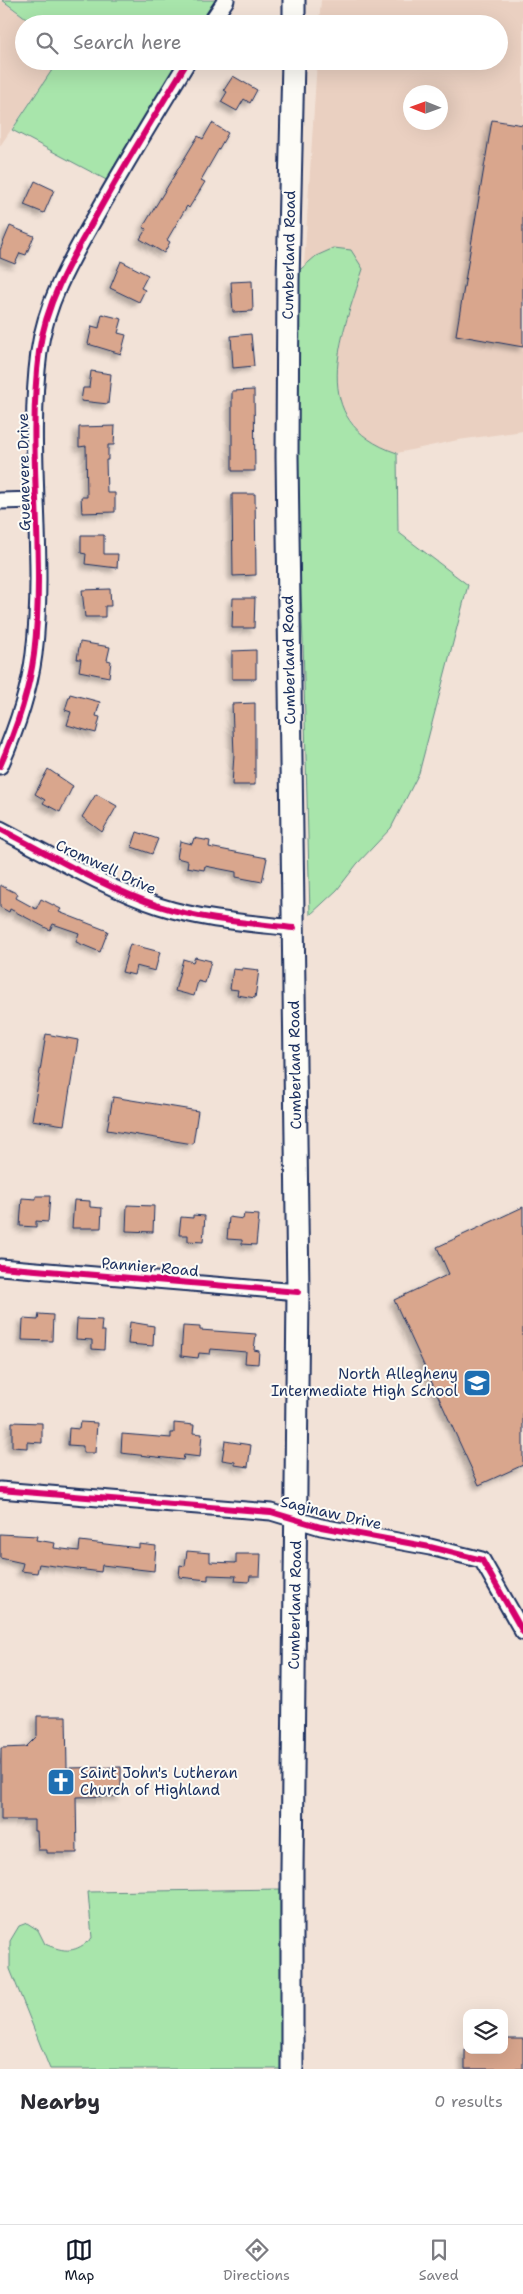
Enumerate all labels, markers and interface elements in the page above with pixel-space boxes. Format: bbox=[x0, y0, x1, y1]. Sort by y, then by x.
search box bbox=[15, 15, 508, 70]
icon: search bbox=[33, 29, 61, 57]
text: Search here bbox=[73, 30, 182, 55]
north arrow bbox=[403, 85, 448, 130]
street label: Cumberland Road bbox=[278, 190, 300, 320]
street label: Guenevere Drive bbox=[13, 413, 35, 531]
street label: Cumberland Road bbox=[278, 595, 300, 725]
street label: Cromwell Drive bbox=[52, 835, 160, 899]
street label: Cumberland Road bbox=[284, 1000, 306, 1130]
street label: Pannier Road bbox=[101, 1253, 200, 1281]
place label: North Allegheny Intermediate High School bbox=[271, 1364, 458, 1401]
school or university icon: North Allegheny Intermediate High School bbox=[462, 1368, 492, 1398]
street label: Saginaw Drive bbox=[278, 1492, 384, 1534]
street label: Cumberland Road bbox=[284, 1540, 306, 1670]
place label: Saint John's Lutheran Church of Highland bbox=[80, 1763, 238, 1800]
church icon: Saint John's Lutheran Church of Highland bbox=[46, 1767, 76, 1797]
map controls bbox=[463, 2009, 508, 2054]
button: layers bbox=[463, 2009, 508, 2054]
text: Nearby bbox=[20, 2088, 100, 2116]
text: 0 results bbox=[434, 2091, 503, 2112]
tab: Map bbox=[64, 2236, 94, 2284]
tab: Directions bbox=[223, 2236, 290, 2284]
tab: Saved bbox=[419, 2236, 459, 2284]

